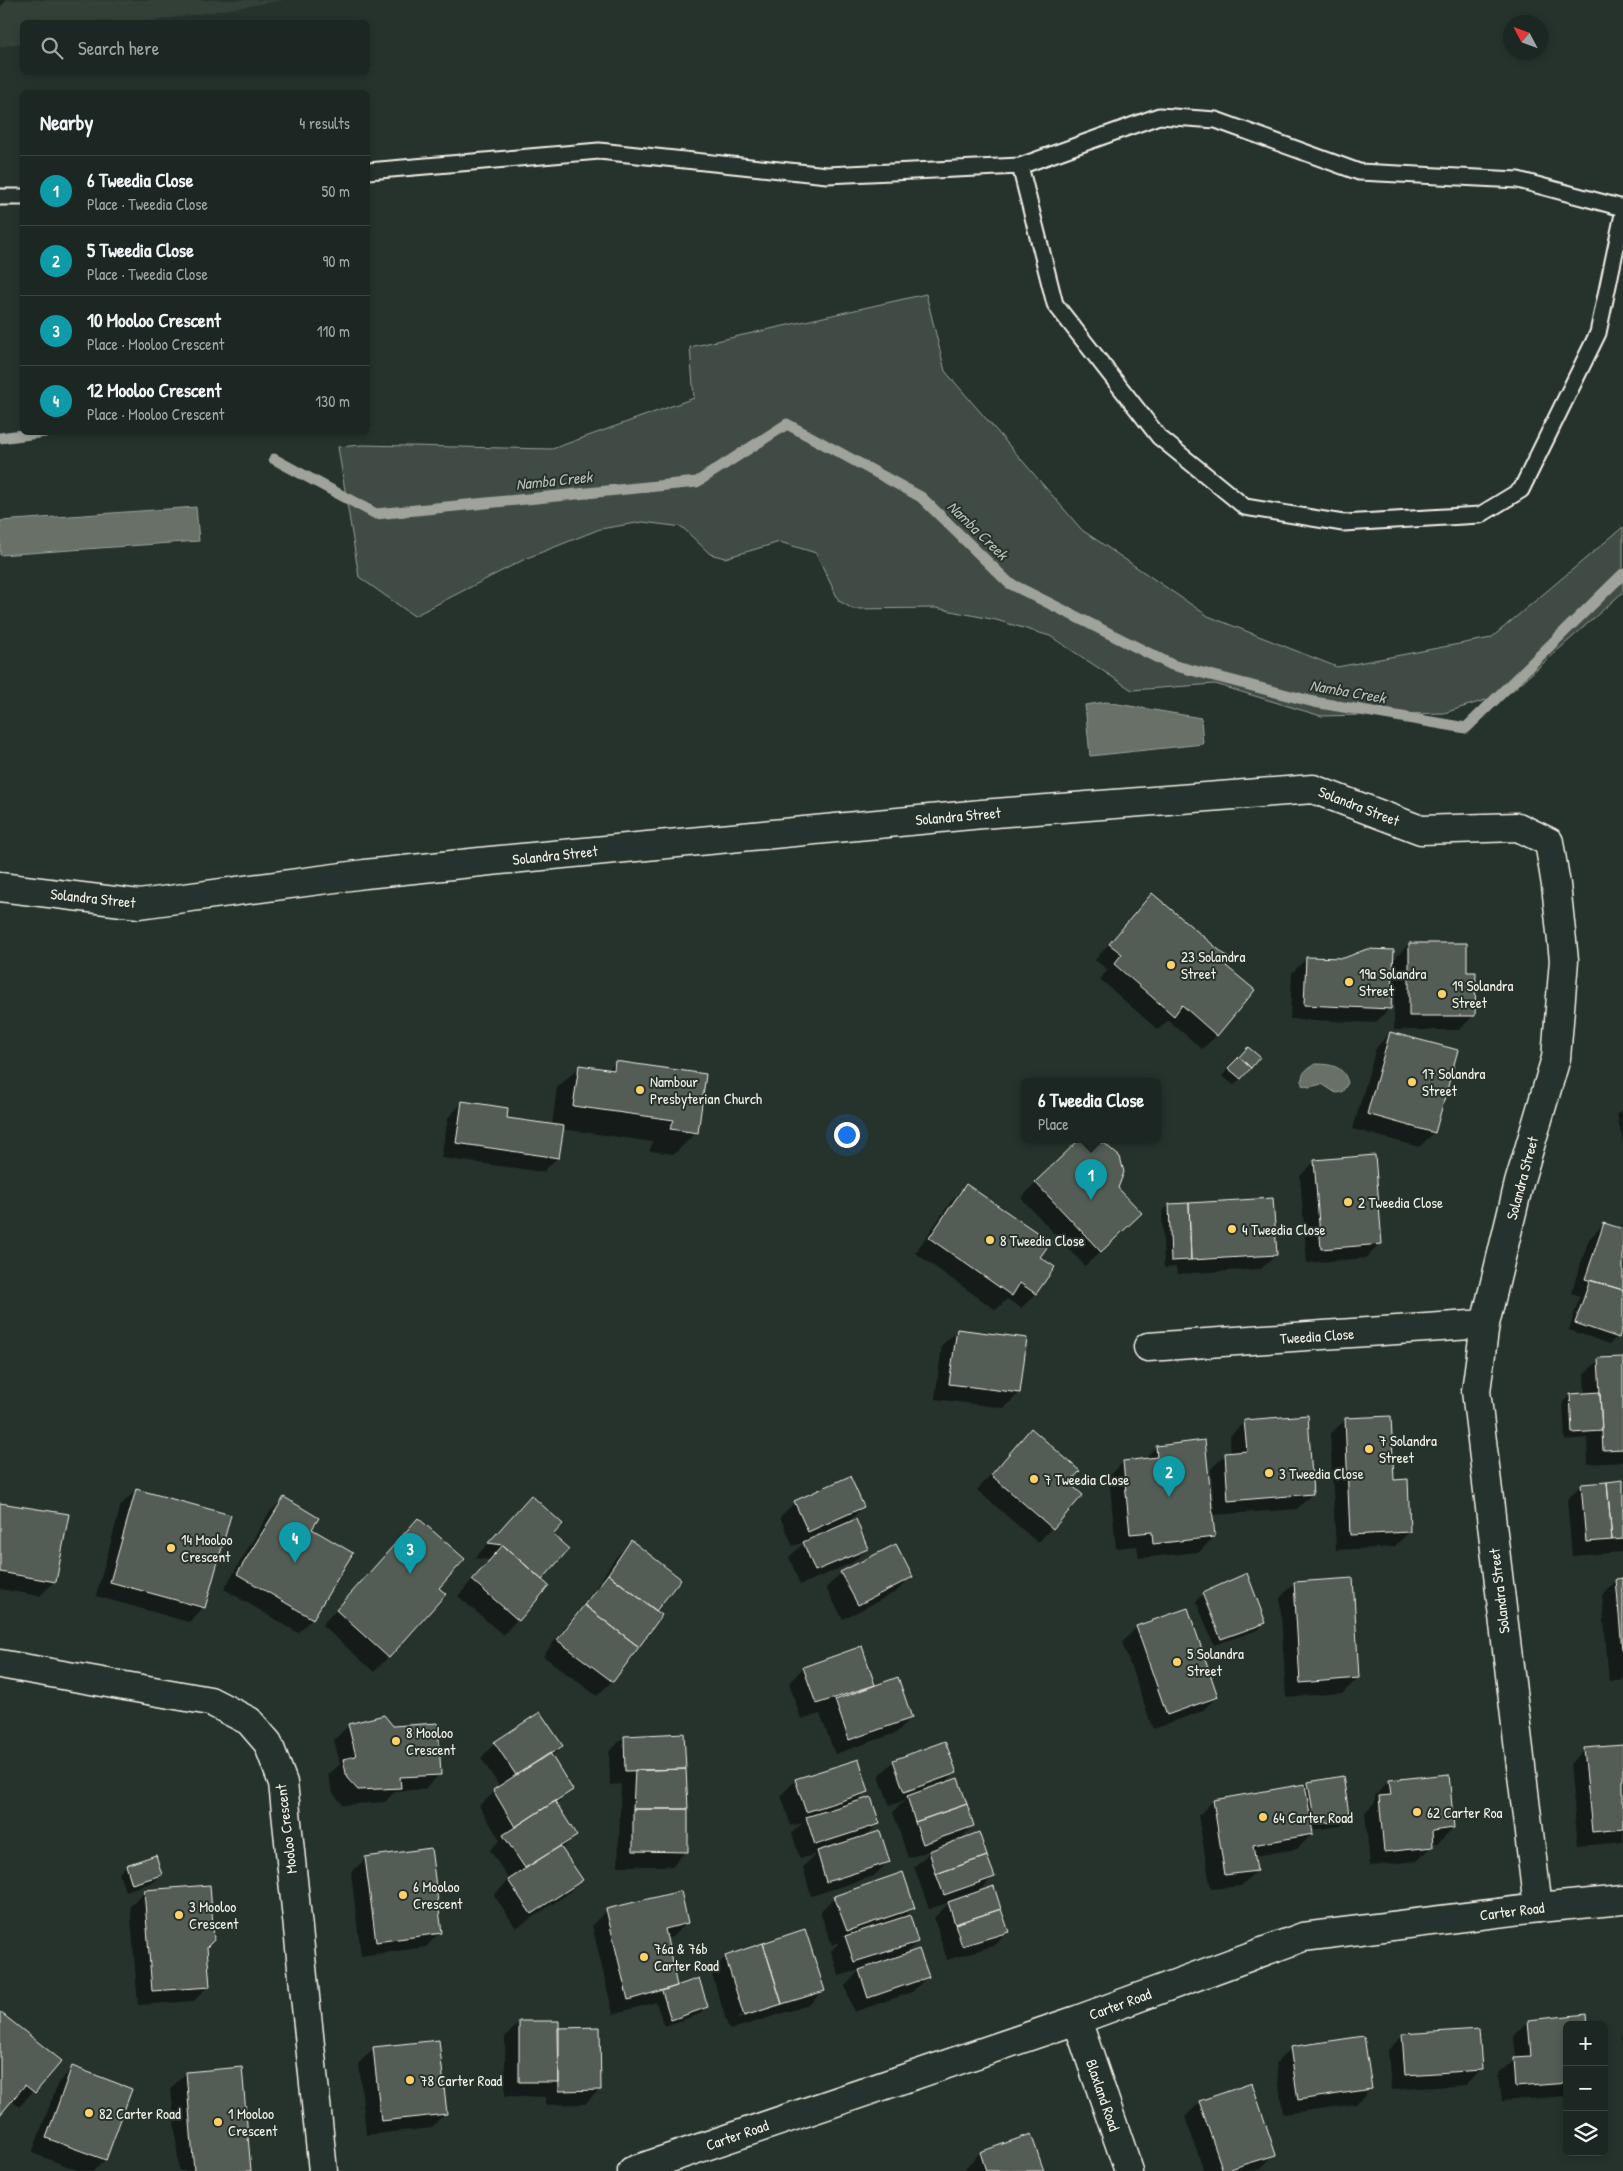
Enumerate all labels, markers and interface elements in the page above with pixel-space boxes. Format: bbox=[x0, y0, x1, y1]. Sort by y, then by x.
north arrow bbox=[1503, 15, 1548, 60]
search box bbox=[20, 20, 370, 75]
icon: search bbox=[38, 34, 66, 62]
text: Search here bbox=[78, 35, 159, 61]
text: Nearby bbox=[40, 108, 93, 137]
text: 4 results bbox=[299, 112, 350, 134]
text: 6 Tweedia Close bbox=[87, 167, 193, 193]
text: 1 bbox=[53, 180, 59, 202]
text: 50 m bbox=[322, 180, 350, 202]
text: Place · Tweedia Close bbox=[87, 193, 208, 215]
text: 5 Tweedia Close bbox=[87, 237, 194, 263]
text: 2 bbox=[52, 250, 60, 272]
text: 90 m bbox=[322, 250, 350, 272]
text: Place · Tweedia Close bbox=[87, 263, 208, 285]
text: 10 Mooloo Crescent bbox=[87, 307, 221, 333]
text: 3 bbox=[52, 320, 60, 342]
text: 110 m bbox=[317, 320, 350, 342]
text: Place · Mooloo Crescent bbox=[87, 333, 224, 355]
text: 12 Mooloo Crescent bbox=[87, 377, 221, 403]
text: 4 bbox=[53, 390, 59, 412]
text: 130 m bbox=[315, 390, 350, 412]
text: Place · Mooloo Crescent bbox=[87, 403, 224, 425]
water label: Namba Creek bbox=[515, 465, 595, 495]
water label: Namba Creek bbox=[943, 496, 1014, 565]
water label: Namba Creek bbox=[1308, 674, 1389, 709]
street label: Solandra Street bbox=[1315, 781, 1403, 831]
street label: Solandra Street bbox=[915, 802, 1002, 830]
street label: Solandra Street bbox=[511, 840, 599, 870]
street label: Solandra Street bbox=[49, 883, 137, 913]
place label: 23 Solandra Street bbox=[1181, 946, 1245, 984]
marker: 23 Solandra Street bbox=[1165, 959, 1177, 971]
place label: 19a Solandra Street bbox=[1359, 963, 1426, 1001]
place label: 19 Solandra Street bbox=[1452, 975, 1514, 1013]
marker: 19a Solandra Street bbox=[1343, 976, 1355, 988]
marker: 19 Solandra Street bbox=[1436, 988, 1448, 1000]
place label: 17 Solandra Street bbox=[1422, 1063, 1486, 1101]
place label: Nambour Presbyterian Church bbox=[650, 1071, 762, 1109]
marker: 17 Solandra Street bbox=[1406, 1076, 1418, 1088]
popup bbox=[1021, 1078, 1161, 1143]
marker: Nambour Presbyterian Church bbox=[634, 1084, 646, 1096]
text: 6 Tweedia Close bbox=[1038, 1087, 1144, 1113]
text: Place bbox=[1038, 1113, 1069, 1135]
your location bbox=[834, 1122, 860, 1148]
street label: Solandra Street bbox=[1501, 1133, 1543, 1222]
pin: 1 bbox=[1075, 1159, 1107, 1200]
place label: 2 Tweedia Close bbox=[1358, 1192, 1443, 1213]
marker: 2 Tweedia Close bbox=[1342, 1196, 1354, 1208]
place label: 4 Tweedia Close bbox=[1242, 1219, 1326, 1240]
marker: 4 Tweedia Close bbox=[1226, 1223, 1238, 1235]
place label: 8 Tweedia Close bbox=[1000, 1230, 1084, 1251]
marker: 8 Tweedia Close bbox=[984, 1234, 996, 1246]
street label: Tweedia Close bbox=[1279, 1323, 1355, 1349]
place label: 7 Solandra Street bbox=[1379, 1430, 1437, 1468]
marker: 7 Solandra Street bbox=[1363, 1443, 1375, 1455]
pin: 2 bbox=[1153, 1456, 1185, 1497]
place label: 3 Tweedia Close bbox=[1279, 1463, 1364, 1484]
marker: 3 Tweedia Close bbox=[1263, 1467, 1275, 1479]
place label: 7 Tweedia Close bbox=[1044, 1469, 1129, 1490]
marker: 7 Tweedia Close bbox=[1028, 1473, 1040, 1485]
pin: 4 bbox=[279, 1522, 311, 1563]
place label: 14 Mooloo Crescent bbox=[181, 1529, 233, 1567]
pin: 3 bbox=[394, 1533, 426, 1574]
marker: 14 Mooloo Crescent bbox=[165, 1542, 177, 1554]
street label: Solandra Street bbox=[1483, 1546, 1515, 1635]
place label: 5 Solandra Street bbox=[1187, 1643, 1244, 1681]
marker: 5 Solandra Street bbox=[1171, 1656, 1183, 1668]
place label: 8 Mooloo Crescent bbox=[406, 1722, 456, 1760]
marker: 8 Mooloo Crescent bbox=[390, 1735, 402, 1747]
street label: Mooloo Crescent bbox=[270, 1782, 302, 1875]
place label: 62 Carter Roa bbox=[1427, 1802, 1503, 1823]
marker: 62 Carter Roa bbox=[1411, 1806, 1423, 1818]
place label: 64 Carter Road bbox=[1273, 1807, 1353, 1828]
marker: 64 Carter Road bbox=[1257, 1811, 1269, 1823]
place label: 6 Mooloo Crescent bbox=[413, 1876, 463, 1914]
marker: 6 Mooloo Crescent bbox=[397, 1889, 409, 1901]
place label: 3 Mooloo Crescent bbox=[189, 1896, 239, 1934]
street label: Carter Road bbox=[1479, 1897, 1546, 1925]
marker: 3 Mooloo Crescent bbox=[173, 1909, 185, 1921]
place label: 76a & 76b Carter Road bbox=[654, 1938, 719, 1976]
marker: 76a & 76b Carter Road bbox=[638, 1951, 650, 1963]
street label: Carter Road bbox=[1086, 1983, 1154, 2025]
map controls bbox=[1563, 2021, 1608, 2156]
button: + bbox=[1563, 2021, 1608, 2066]
street label: Blaxland Road bbox=[1081, 2056, 1125, 2134]
button: − bbox=[1563, 2066, 1608, 2111]
place label: 78 Carter Road bbox=[420, 2070, 502, 2091]
marker: 78 Carter Road bbox=[404, 2074, 416, 2086]
place label: 82 Carter Road bbox=[99, 2103, 181, 2124]
place label: 1 Mooloo Crescent bbox=[228, 2103, 278, 2141]
marker: 82 Carter Road bbox=[83, 2107, 95, 2119]
button: layers bbox=[1563, 2111, 1608, 2156]
street label: Carter Road bbox=[703, 2114, 771, 2155]
marker: 1 Mooloo Crescent bbox=[212, 2116, 224, 2128]

